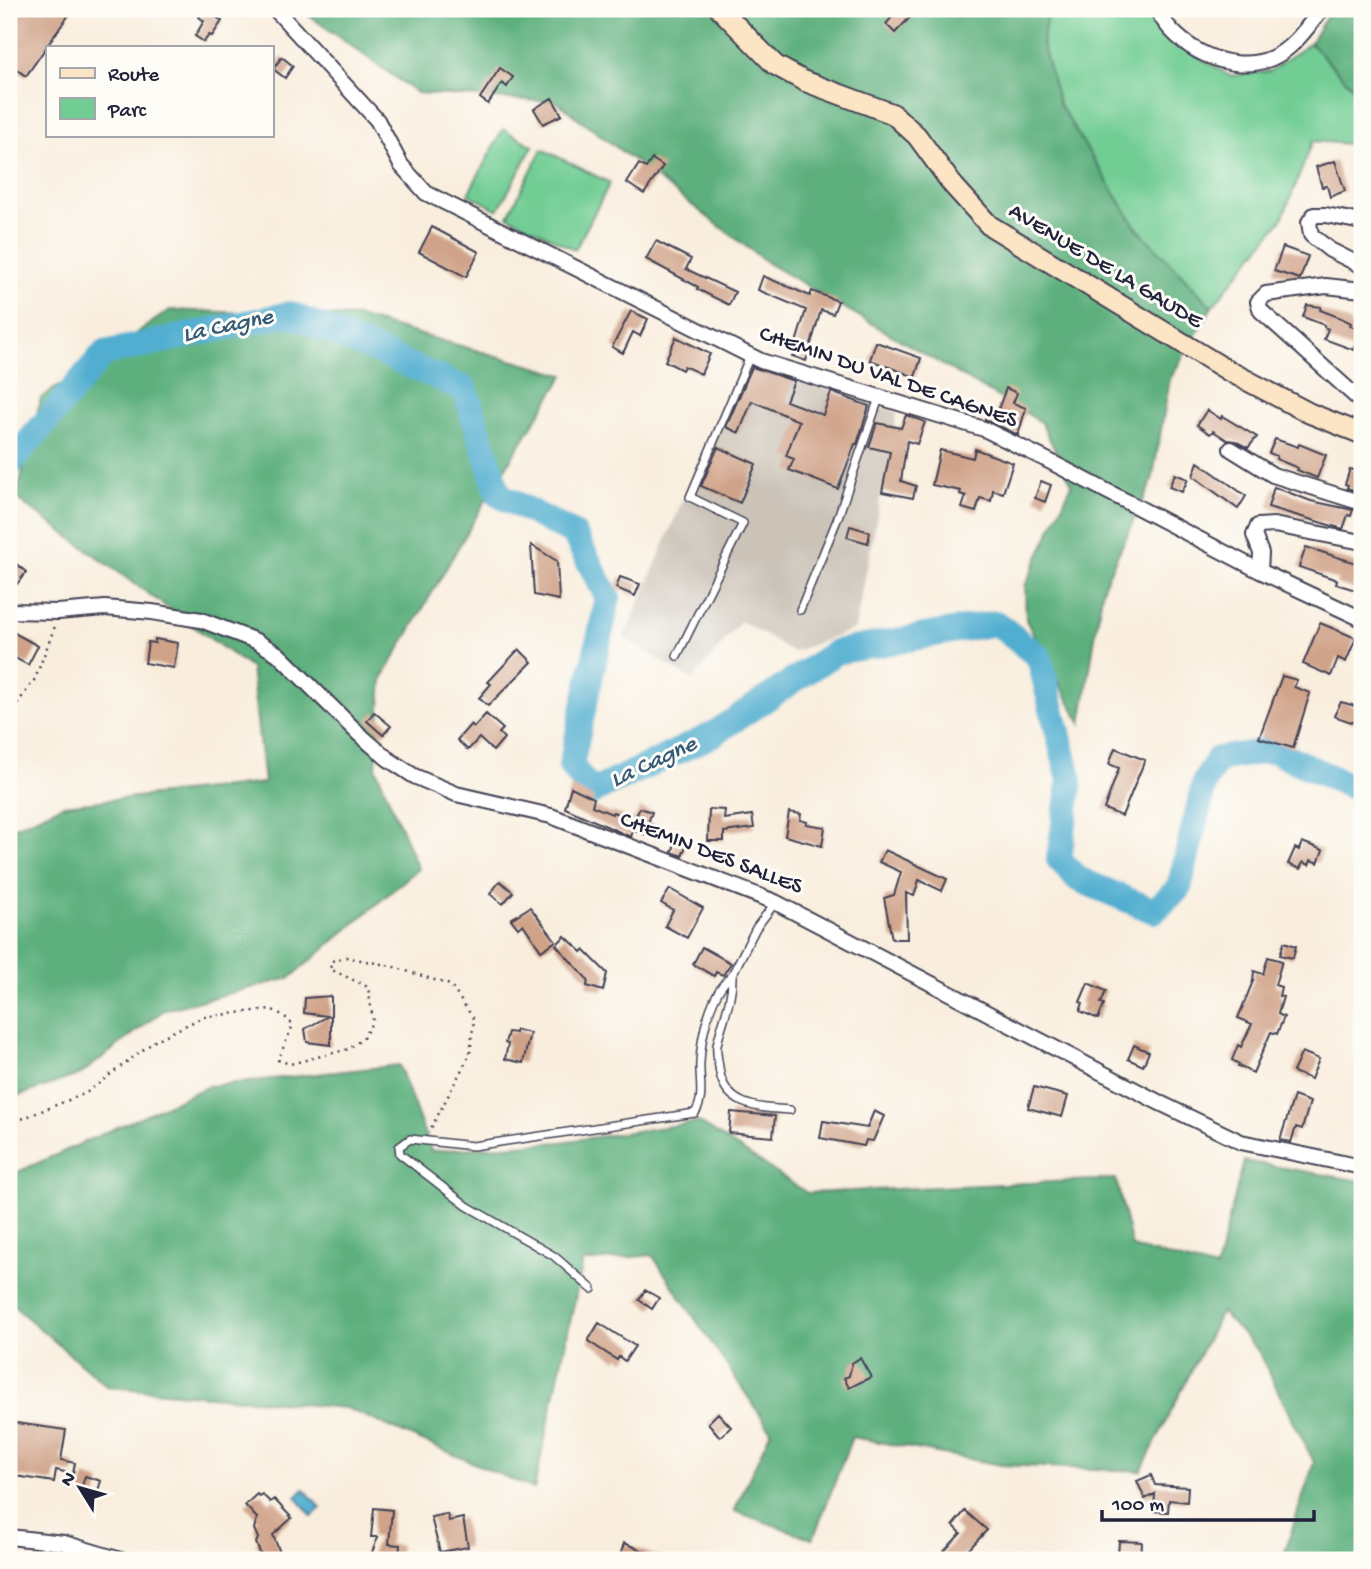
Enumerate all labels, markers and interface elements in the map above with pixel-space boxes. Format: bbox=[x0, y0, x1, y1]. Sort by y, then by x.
legend bbox=[46, 46, 273, 136]
text: Route bbox=[108, 64, 160, 89]
text: Parc bbox=[107, 100, 147, 125]
street label: AVENUE DE LA GAUDE bbox=[1003, 198, 1208, 337]
water label: La Cagne bbox=[180, 303, 277, 351]
street label: CHEMIN DU VAL DE CAGNES bbox=[755, 321, 1021, 435]
water label: La Cagne bbox=[606, 730, 703, 795]
street label: CHEMIN DES SALLES bbox=[616, 807, 806, 901]
north arrow bbox=[46, 1454, 116, 1524]
text: N bbox=[56, 1468, 82, 1492]
scale bar bbox=[1102, 1478, 1313, 1522]
text: 100 m bbox=[1111, 1494, 1164, 1519]

